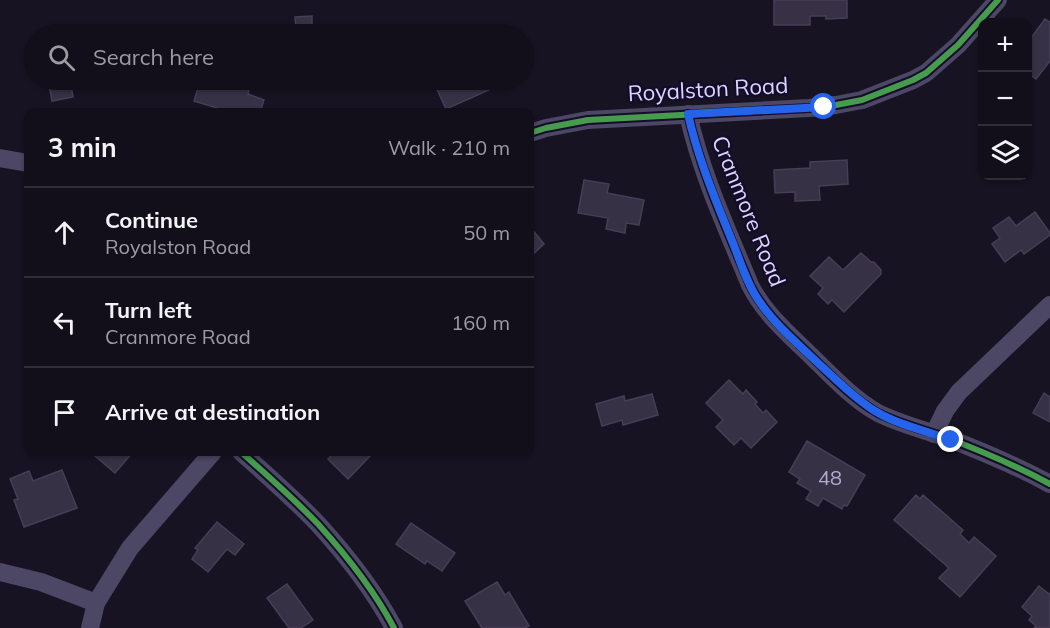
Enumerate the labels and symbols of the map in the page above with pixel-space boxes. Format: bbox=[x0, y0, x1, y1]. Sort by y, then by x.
street label: Royalston Road bbox=[627, 71, 789, 107]
route start bbox=[810, 93, 836, 119]
street label: Cranmore Road bbox=[706, 131, 792, 291]
route end bbox=[937, 426, 963, 452]
house number: 48 bbox=[818, 465, 842, 490]

